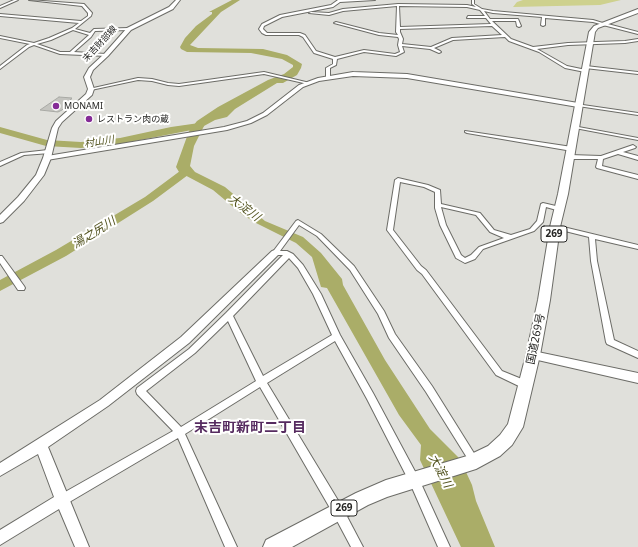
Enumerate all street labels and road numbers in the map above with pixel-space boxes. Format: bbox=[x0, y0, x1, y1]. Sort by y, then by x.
street label: 末吉財部線 bbox=[81, 24, 119, 64]
road number: 269 bbox=[541, 226, 567, 242]
street label: 国道269号 bbox=[524, 312, 548, 366]
road number: 269 bbox=[331, 500, 357, 516]

